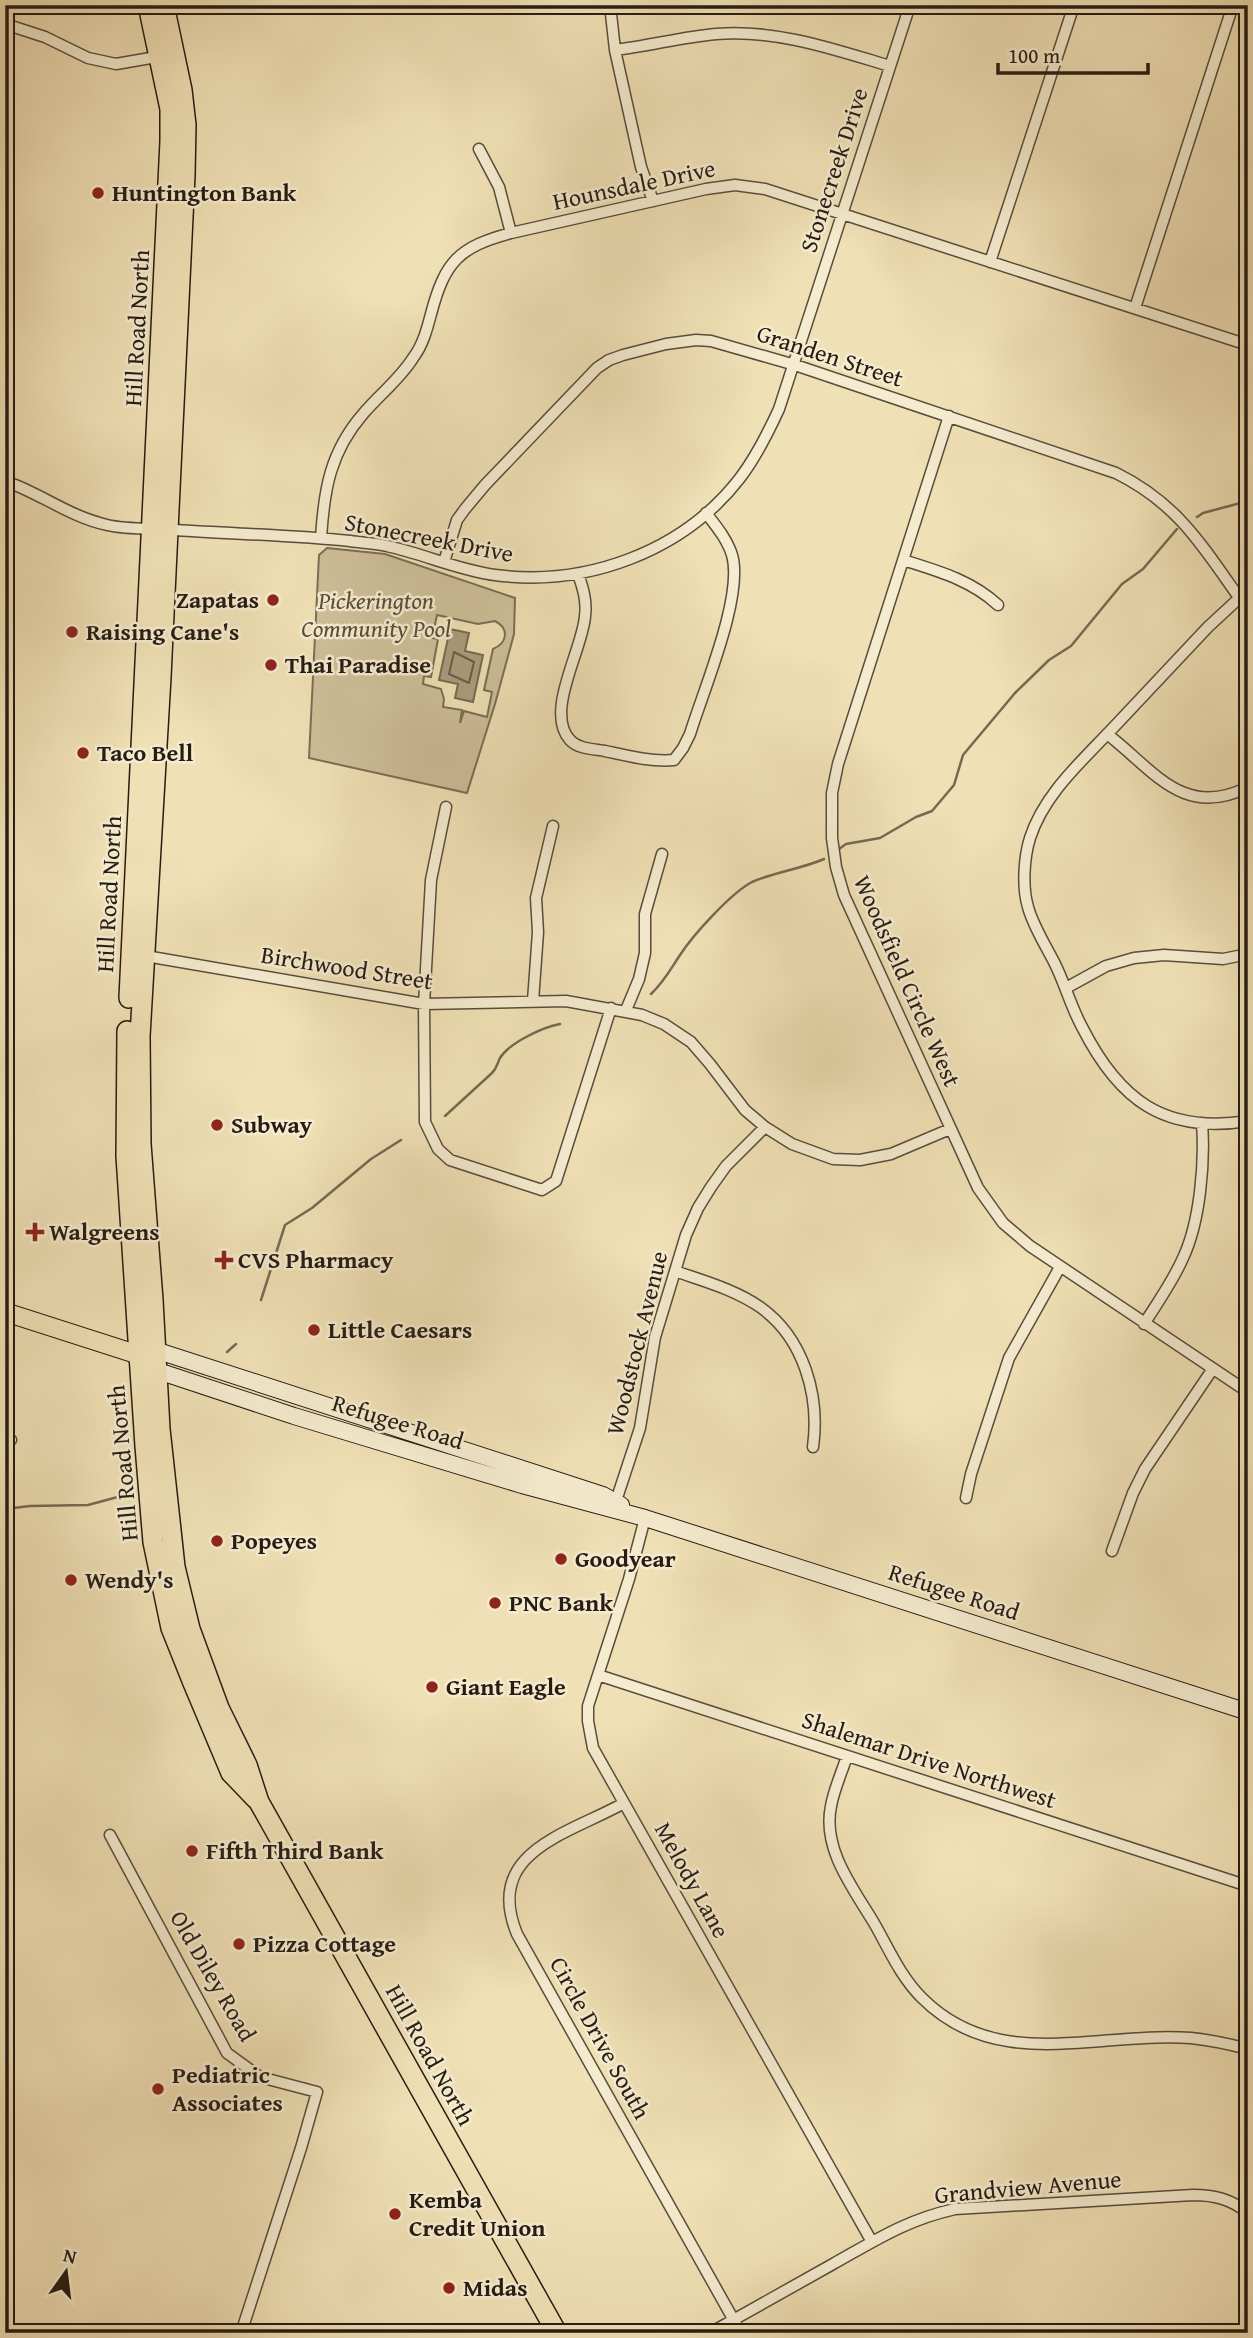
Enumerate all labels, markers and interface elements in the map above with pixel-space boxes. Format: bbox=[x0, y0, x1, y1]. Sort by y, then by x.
scale bar bbox=[998, 32, 1148, 76]
text: 100 m bbox=[1008, 40, 1060, 71]
street label: Stonecreek Drive bbox=[790, 83, 877, 257]
street label: Hounsdale Drive bbox=[549, 150, 718, 219]
place label: Huntington Bank bbox=[112, 175, 297, 210]
marker: Huntington Bank bbox=[90, 185, 106, 201]
street label: Hill Road North bbox=[115, 248, 158, 407]
street label: Granden Street bbox=[752, 315, 908, 396]
street label: Stonecreek Drive bbox=[342, 504, 516, 571]
place label: Zapatas bbox=[176, 582, 259, 617]
park label: Pickerington Community Pool bbox=[301, 583, 451, 646]
marker: Zapatas bbox=[265, 592, 281, 608]
place label: Raising Cane's bbox=[86, 614, 239, 649]
marker: Raising Cane's bbox=[64, 624, 80, 640]
place label: Thai Paradise bbox=[285, 647, 431, 682]
marker: Thai Paradise bbox=[263, 657, 279, 673]
place label: Taco Bell bbox=[97, 735, 194, 770]
marker: Taco Bell bbox=[75, 745, 91, 761]
street label: Hill Road North bbox=[87, 814, 130, 973]
street label: Woodsfield Circle West bbox=[845, 869, 970, 1093]
street label: Birchwood Street bbox=[259, 937, 436, 998]
place label: Subway bbox=[231, 1107, 313, 1142]
marker: Subway bbox=[209, 1117, 225, 1133]
place label: Walgreens bbox=[49, 1214, 160, 1249]
marker: Walgreens bbox=[27, 1224, 43, 1240]
place label: CVS Pharmacy bbox=[238, 1242, 394, 1277]
street label: Woodstock Avenue bbox=[597, 1247, 676, 1439]
marker: CVS Pharmacy bbox=[216, 1252, 232, 1268]
place label: Little Caesars bbox=[328, 1312, 472, 1347]
marker: Little Caesars bbox=[306, 1322, 322, 1338]
street label: Hill Road North bbox=[98, 1383, 147, 1543]
street label: Refugee Road bbox=[328, 1385, 468, 1458]
place label: Popeyes bbox=[231, 1523, 317, 1558]
marker: Popeyes bbox=[209, 1533, 225, 1549]
place label: Goodyear bbox=[575, 1541, 676, 1576]
marker: Goodyear bbox=[553, 1551, 569, 1567]
street label: Refugee Road bbox=[884, 1554, 1024, 1629]
place label: Wendy's bbox=[85, 1562, 174, 1597]
marker: Wendy's bbox=[63, 1572, 79, 1588]
place label: PNC Bank bbox=[509, 1585, 613, 1620]
marker: PNC Bank bbox=[487, 1595, 503, 1611]
place label: Giant Eagle bbox=[446, 1669, 566, 1704]
marker: Giant Eagle bbox=[424, 1679, 440, 1695]
street label: Shalemar Drive Northwest bbox=[798, 1702, 1061, 1817]
street label: Melody Lane bbox=[646, 1815, 739, 1944]
place label: Fifth Third Bank bbox=[206, 1833, 384, 1868]
marker: Fifth Third Bank bbox=[184, 1843, 200, 1859]
street label: Old Diley Road bbox=[162, 1904, 265, 2048]
place label: Pizza Cottage bbox=[253, 1926, 396, 1961]
marker: Pizza Cottage bbox=[231, 1936, 247, 1952]
street label: Circle Drive South bbox=[541, 1950, 660, 2126]
street label: Hill Road North bbox=[377, 1978, 484, 2132]
place label: Pediatric Associates bbox=[172, 2057, 283, 2120]
marker: Pediatric Associates bbox=[150, 2081, 166, 2097]
street label: Grandview Avenue bbox=[933, 2161, 1123, 2212]
place label: Kemba Credit Union bbox=[409, 2182, 545, 2245]
marker: Kemba Credit Union bbox=[387, 2206, 403, 2222]
north arrow bbox=[32, 2236, 102, 2306]
text: N bbox=[61, 2240, 80, 2271]
place label: Midas bbox=[463, 2270, 527, 2305]
marker: Midas bbox=[441, 2280, 457, 2296]

